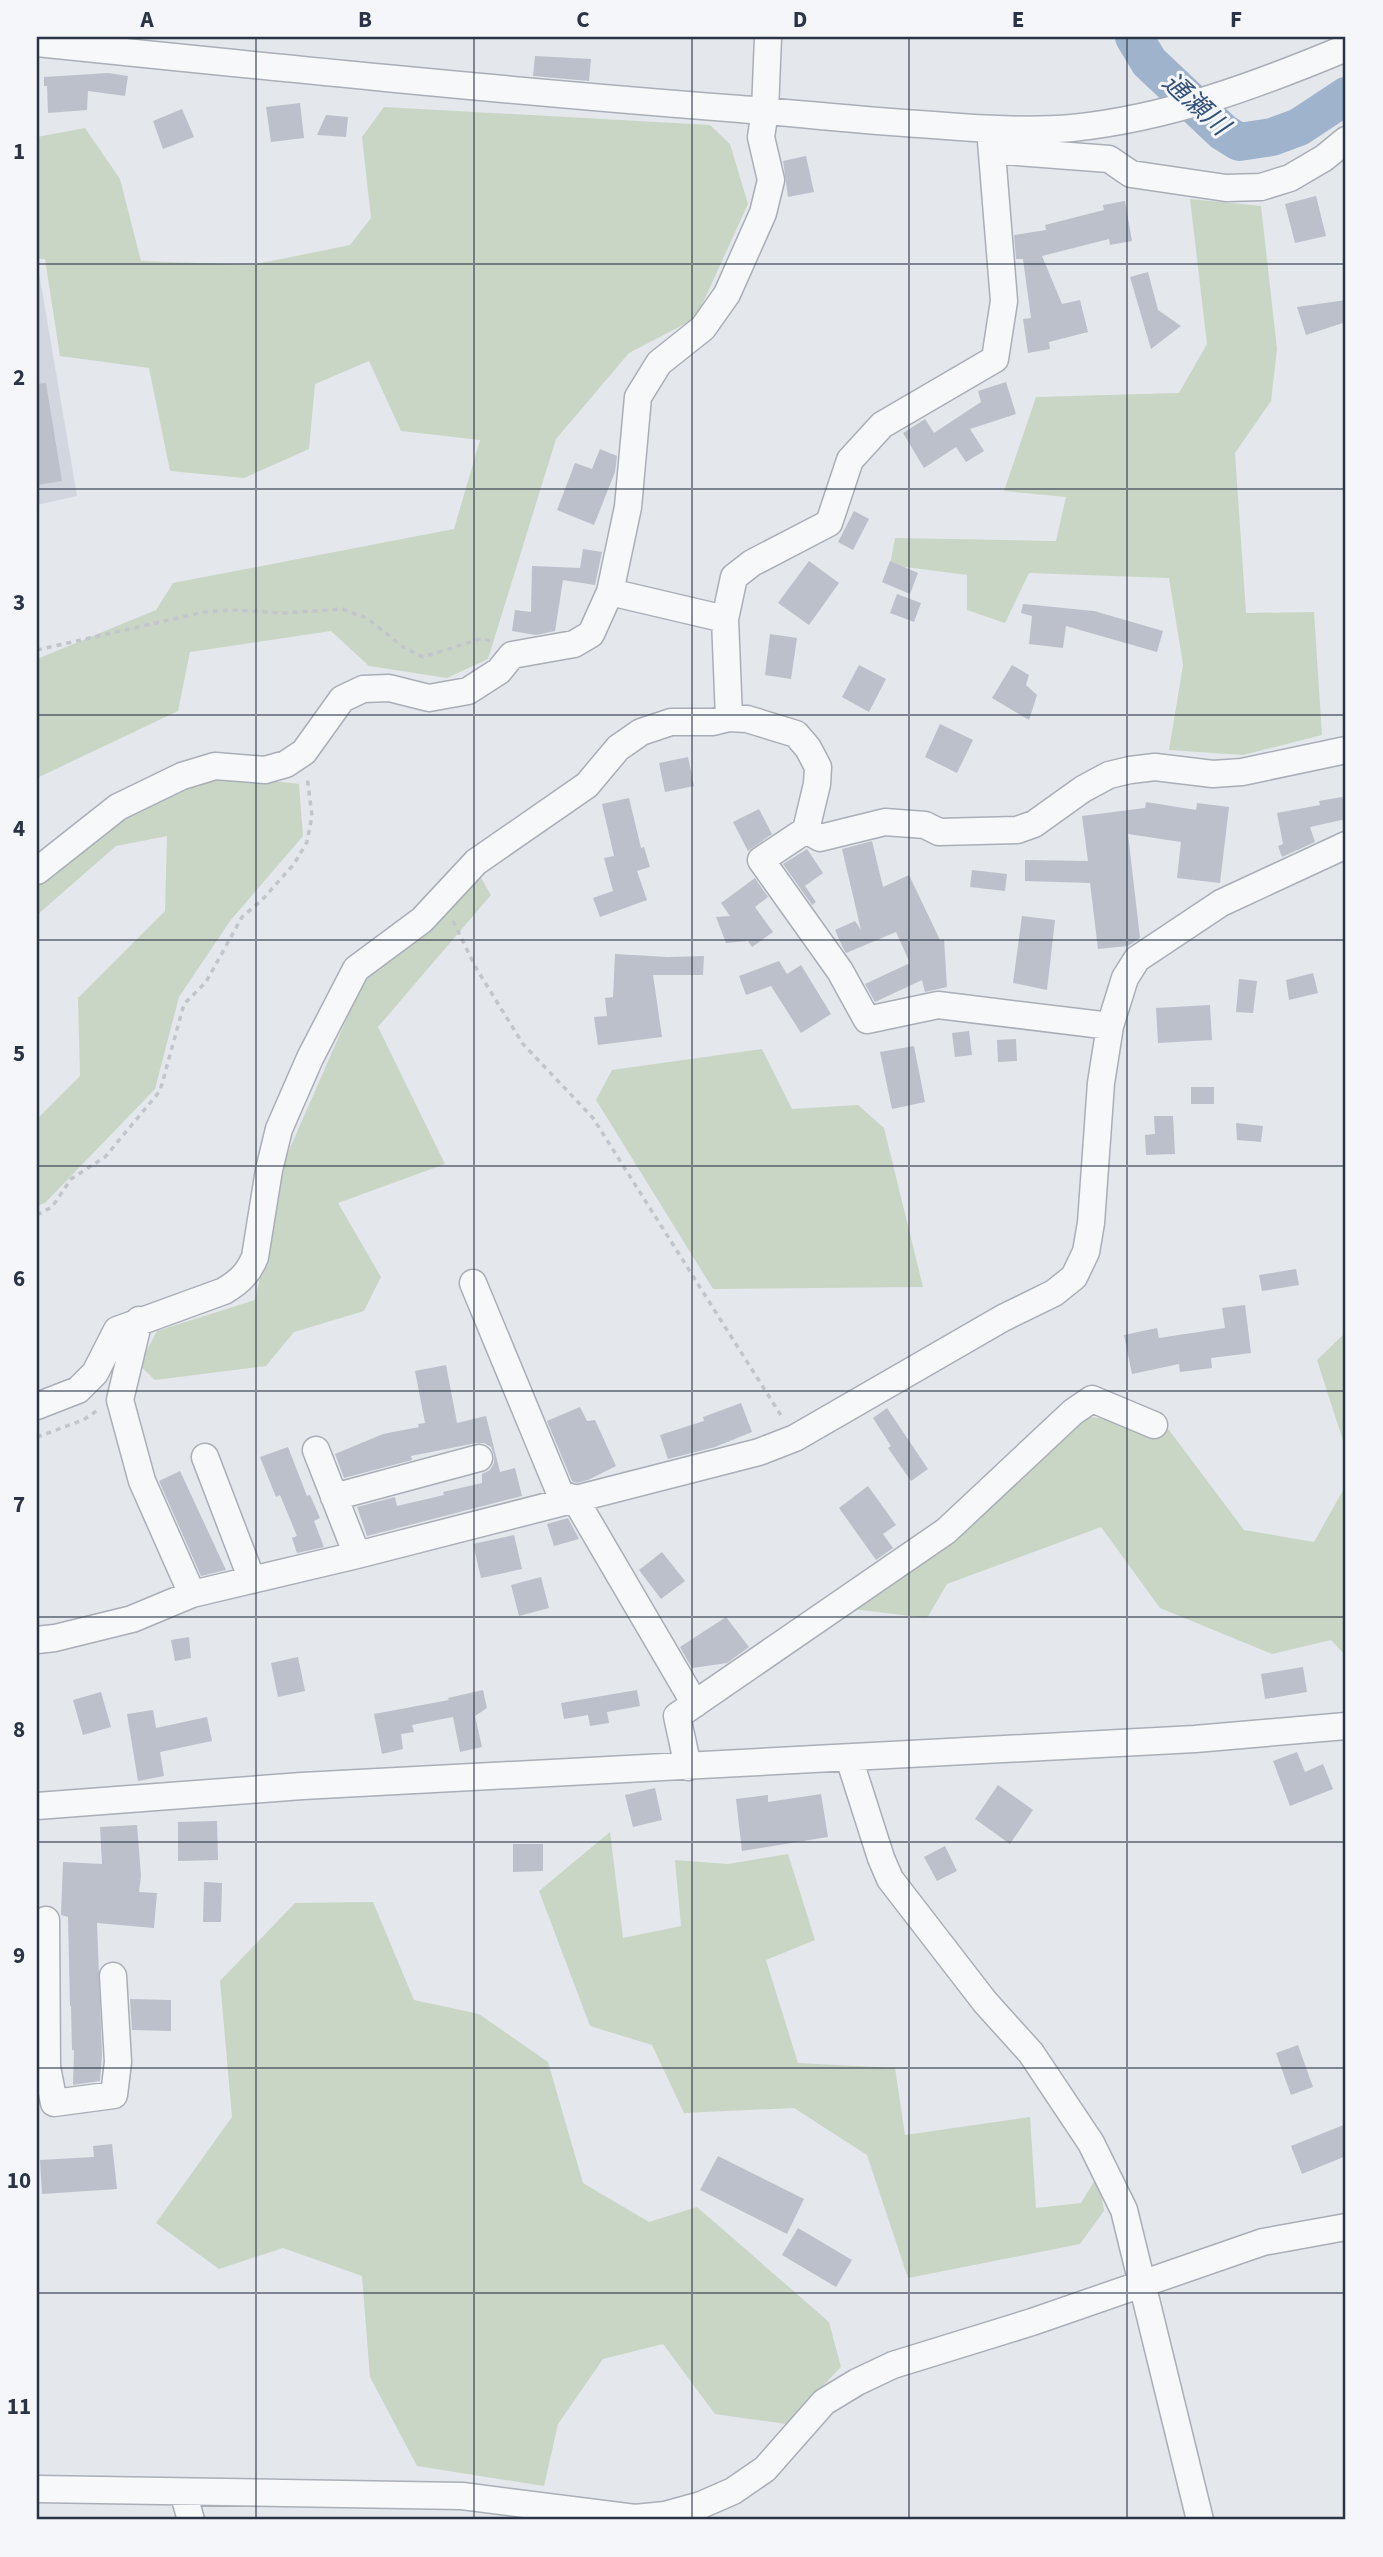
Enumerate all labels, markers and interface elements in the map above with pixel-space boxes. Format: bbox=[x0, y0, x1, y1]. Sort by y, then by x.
text: A bbox=[139, 3, 154, 36]
text: B bbox=[358, 3, 372, 36]
text: C bbox=[576, 3, 590, 36]
text: D bbox=[793, 3, 807, 36]
text: E bbox=[1012, 3, 1024, 36]
text: F bbox=[1230, 3, 1242, 36]
water label: 通瀬川 bbox=[1155, 64, 1240, 146]
text: 1 bbox=[13, 135, 25, 168]
text: 2 bbox=[13, 361, 25, 394]
text: 3 bbox=[13, 586, 25, 619]
text: 4 bbox=[13, 812, 25, 845]
text: 5 bbox=[13, 1037, 25, 1070]
text: 6 bbox=[13, 1262, 25, 1295]
text: 7 bbox=[13, 1488, 25, 1521]
text: 8 bbox=[13, 1713, 25, 1746]
text: 9 bbox=[13, 1939, 25, 1972]
text: 10 bbox=[7, 2164, 31, 2197]
text: 11 bbox=[7, 2390, 31, 2423]

